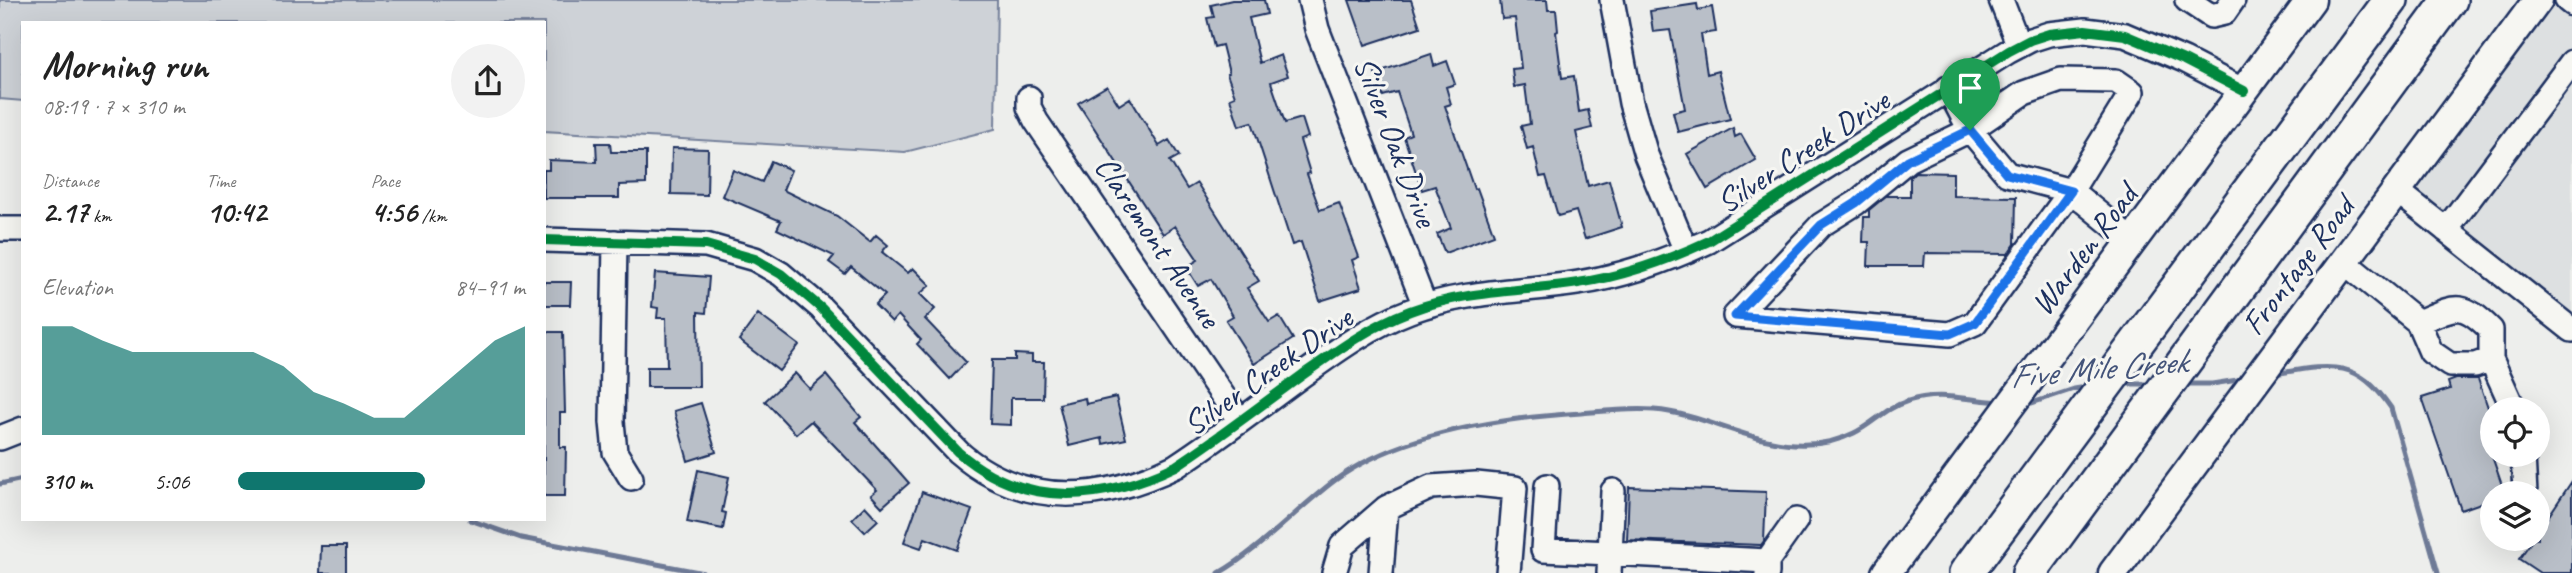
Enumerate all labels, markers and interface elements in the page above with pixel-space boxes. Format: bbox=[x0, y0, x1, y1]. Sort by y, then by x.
text: Morning run bbox=[42, 42, 208, 89]
button: share bbox=[451, 44, 525, 118]
street label: Silver Oak Drive bbox=[1344, 50, 1448, 234]
pin bbox=[1940, 58, 2000, 130]
icon: arrive bbox=[1951, 69, 1989, 107]
street label: Silver Creek Drive bbox=[1708, 78, 1899, 222]
text: 08:19 · 7 × 310 m bbox=[42, 92, 185, 121]
street label: Claremont Avenue bbox=[1085, 148, 1232, 337]
text: Distance bbox=[42, 169, 99, 193]
text: Time bbox=[206, 169, 235, 193]
text: Pace bbox=[371, 169, 400, 193]
street label: Warden Road bbox=[2021, 172, 2150, 323]
street label: Frontage Road bbox=[2232, 184, 2367, 343]
text: 2.17 bbox=[42, 193, 88, 231]
text: 10:42 bbox=[206, 193, 266, 231]
text: 4:56 bbox=[371, 193, 417, 231]
text: km bbox=[88, 204, 112, 228]
text: /km bbox=[417, 204, 447, 228]
text: Elevation bbox=[42, 273, 113, 302]
text: 84–91 m bbox=[455, 273, 525, 302]
street label: Silver Creek Drive bbox=[1175, 296, 1362, 445]
water label: Five Mile Creek bbox=[2008, 338, 2194, 399]
map controls bbox=[2480, 397, 2550, 551]
button: locate bbox=[2480, 397, 2550, 467]
text: 310 m bbox=[42, 467, 92, 496]
text: 5:06 bbox=[154, 467, 190, 496]
button: layers bbox=[2480, 481, 2550, 551]

